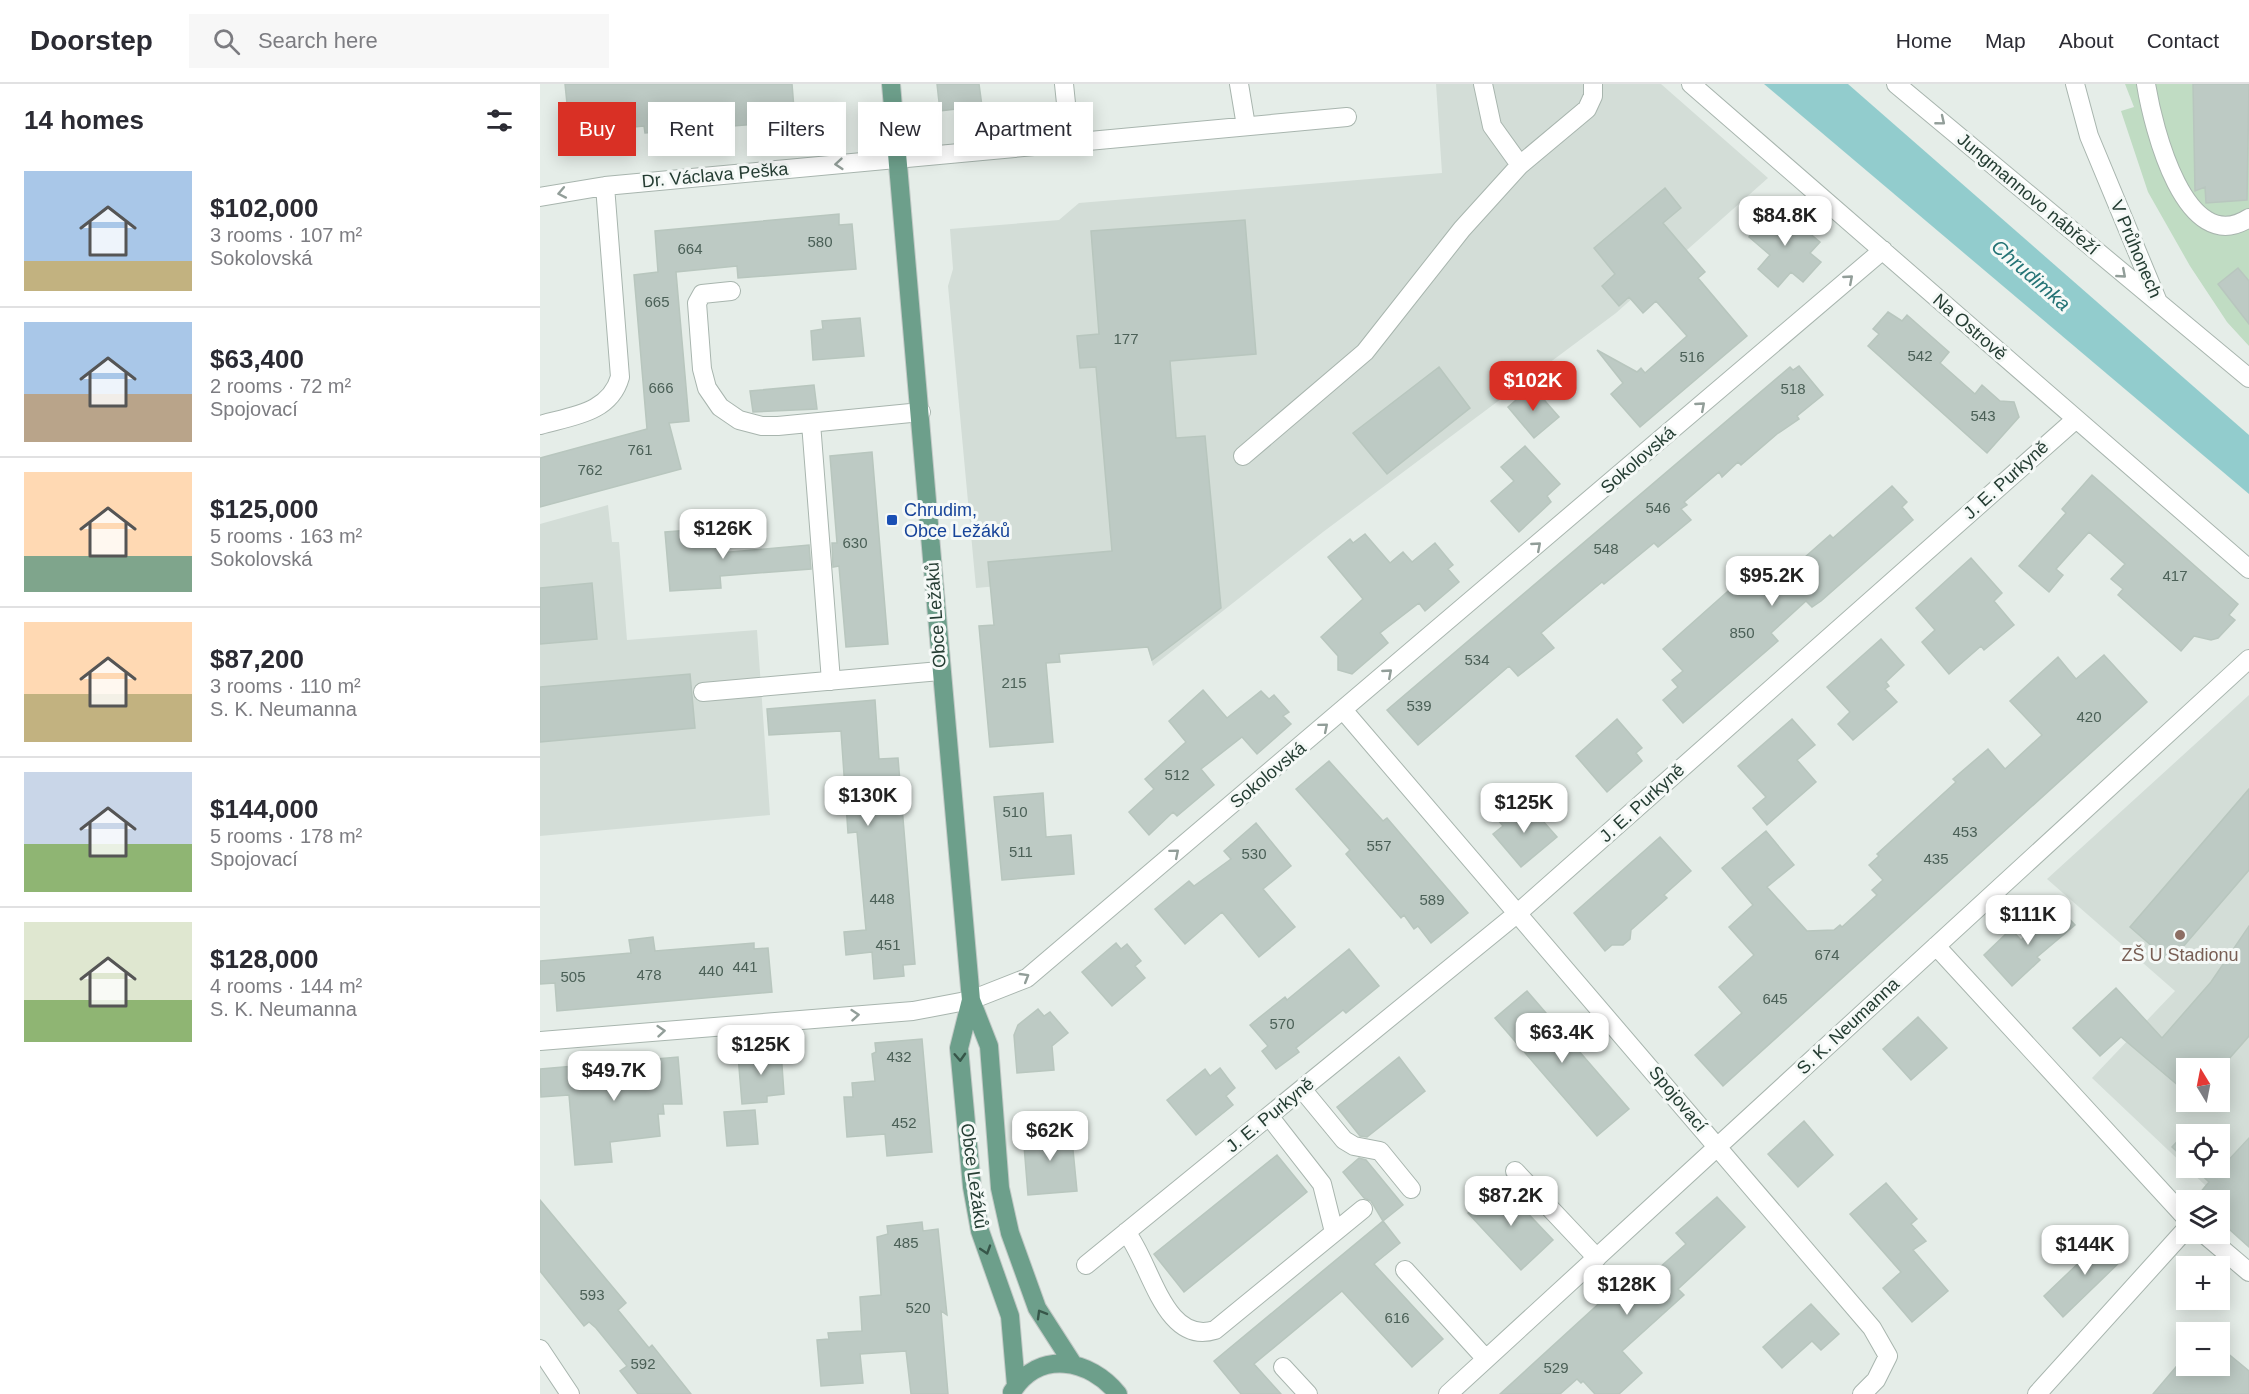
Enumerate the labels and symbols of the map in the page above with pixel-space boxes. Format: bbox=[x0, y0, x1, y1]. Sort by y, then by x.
one-way arrow bbox=[1934, 114, 1945, 125]
street label: Jungmannovo nábřeží bbox=[1953, 129, 2103, 259]
one-way arrow bbox=[834, 157, 844, 170]
street label: Dr. Václava Peška bbox=[641, 159, 790, 191]
one-way arrow bbox=[557, 186, 567, 199]
pin: $84.8K bbox=[1736, 196, 1834, 247]
street label: V Průhonech bbox=[2106, 197, 2166, 301]
house number: 580 bbox=[807, 233, 833, 250]
water label: Chrudimka bbox=[1987, 235, 2075, 315]
house number: 664 bbox=[677, 240, 703, 257]
one-way arrow bbox=[2115, 266, 2126, 277]
one-way arrow bbox=[1842, 275, 1853, 286]
street label: Na Ostrově bbox=[1929, 290, 2011, 364]
house number: 665 bbox=[644, 293, 670, 310]
house number: 177 bbox=[1113, 330, 1139, 347]
house number: 542 bbox=[1907, 347, 1933, 364]
house number: 516 bbox=[1679, 348, 1705, 365]
pin: $102K bbox=[1491, 361, 1575, 412]
house number: 666 bbox=[648, 379, 674, 396]
house number: 518 bbox=[1780, 380, 1806, 397]
one-way arrow bbox=[1694, 402, 1705, 413]
house number: 543 bbox=[1970, 407, 1996, 424]
street label: Sokolovská bbox=[1597, 422, 1680, 498]
street label: J. E. Purkyně bbox=[1960, 437, 2052, 523]
house number: 761 bbox=[627, 441, 653, 458]
house number: 762 bbox=[577, 461, 603, 478]
house number: 546 bbox=[1645, 499, 1671, 516]
place label: Chrudim, Obce Ležáků bbox=[904, 500, 1010, 541]
pin: $126K bbox=[681, 509, 765, 560]
marker: Chrudim, Obce Ležáků bbox=[885, 513, 899, 527]
house number: 630 bbox=[842, 534, 868, 551]
house number: 548 bbox=[1593, 540, 1619, 557]
one-way arrow bbox=[1530, 542, 1541, 553]
pin: $95.2K bbox=[1723, 556, 1821, 607]
street label: Obce Ležáků bbox=[922, 561, 950, 669]
house number: 417 bbox=[2162, 567, 2188, 584]
house number: 850 bbox=[1729, 624, 1755, 641]
house number: 534 bbox=[1464, 651, 1490, 668]
one-way arrow bbox=[1381, 669, 1392, 680]
house number: 215 bbox=[1001, 674, 1027, 691]
house number: 539 bbox=[1406, 697, 1432, 714]
house number: 420 bbox=[2076, 708, 2102, 725]
one-way arrow bbox=[1317, 724, 1328, 735]
street label: Sokolovská bbox=[1226, 737, 1310, 812]
street label: J. E. Purkyně bbox=[1596, 760, 1688, 846]
house number: 512 bbox=[1164, 766, 1190, 783]
pin: $130K bbox=[826, 776, 910, 827]
pin: $125K bbox=[1482, 783, 1566, 834]
house number: 510 bbox=[1002, 803, 1028, 820]
house number: 453 bbox=[1952, 823, 1978, 840]
house number: 557 bbox=[1366, 837, 1392, 854]
house number: 511 bbox=[1009, 843, 1033, 860]
house number: 530 bbox=[1241, 845, 1267, 862]
one-way arrow bbox=[1168, 849, 1179, 860]
house number: 435 bbox=[1923, 850, 1949, 867]
house number: 448 bbox=[869, 890, 895, 907]
house number: 589 bbox=[1419, 891, 1445, 908]
pin: $111K bbox=[1986, 895, 2070, 946]
marker: ZŠ U Stadionu bbox=[2173, 928, 2187, 942]
house number: 451 bbox=[875, 936, 901, 953]
place label: ZŠ U Stadionu bbox=[2121, 944, 2239, 965]
house number: 674 bbox=[1814, 946, 1840, 963]
house number: 441 bbox=[732, 958, 758, 975]
house number: 440 bbox=[698, 962, 724, 979]
house number: 478 bbox=[636, 966, 662, 983]
house number: 505 bbox=[560, 968, 586, 985]
one-way arrow bbox=[1019, 973, 1029, 985]
street label: S. K. Neumanna bbox=[1793, 973, 1904, 1078]
house number: 645 bbox=[1762, 990, 1788, 1007]
one-way arrow bbox=[851, 1009, 860, 1022]
pin: $63.4K bbox=[1513, 1013, 1611, 1064]
house number: 570 bbox=[1269, 1015, 1295, 1032]
one-way arrow bbox=[657, 1025, 666, 1038]
pin: $125K bbox=[719, 1025, 803, 1076]
house number: 432 bbox=[886, 1048, 912, 1065]
pin: $49.7K bbox=[565, 1051, 663, 1102]
one-way arrow bbox=[954, 1052, 967, 1061]
north arrow bbox=[2176, 1058, 2230, 1112]
street label: Spojovací bbox=[1645, 1062, 1711, 1136]
street label: J. E. Purkyně bbox=[1222, 1074, 1318, 1156]
pin: $62K bbox=[1014, 1111, 1086, 1162]
house number: 452 bbox=[891, 1114, 917, 1131]
street label: Obce Ležáků bbox=[957, 1122, 991, 1230]
pin: $87.2K bbox=[1462, 1176, 1560, 1227]
pin: $144K bbox=[2043, 1225, 2127, 1276]
house number: 485 bbox=[893, 1234, 919, 1251]
one-way arrow bbox=[979, 1244, 991, 1255]
pin: $128K bbox=[1585, 1265, 1669, 1316]
house number: 593 bbox=[579, 1286, 605, 1303]
house number: 520 bbox=[905, 1299, 931, 1316]
house number: 616 bbox=[1384, 1309, 1410, 1326]
one-way arrow bbox=[1037, 1310, 1048, 1321]
house number: 592 bbox=[630, 1355, 656, 1372]
house number: 529 bbox=[1543, 1359, 1569, 1376]

